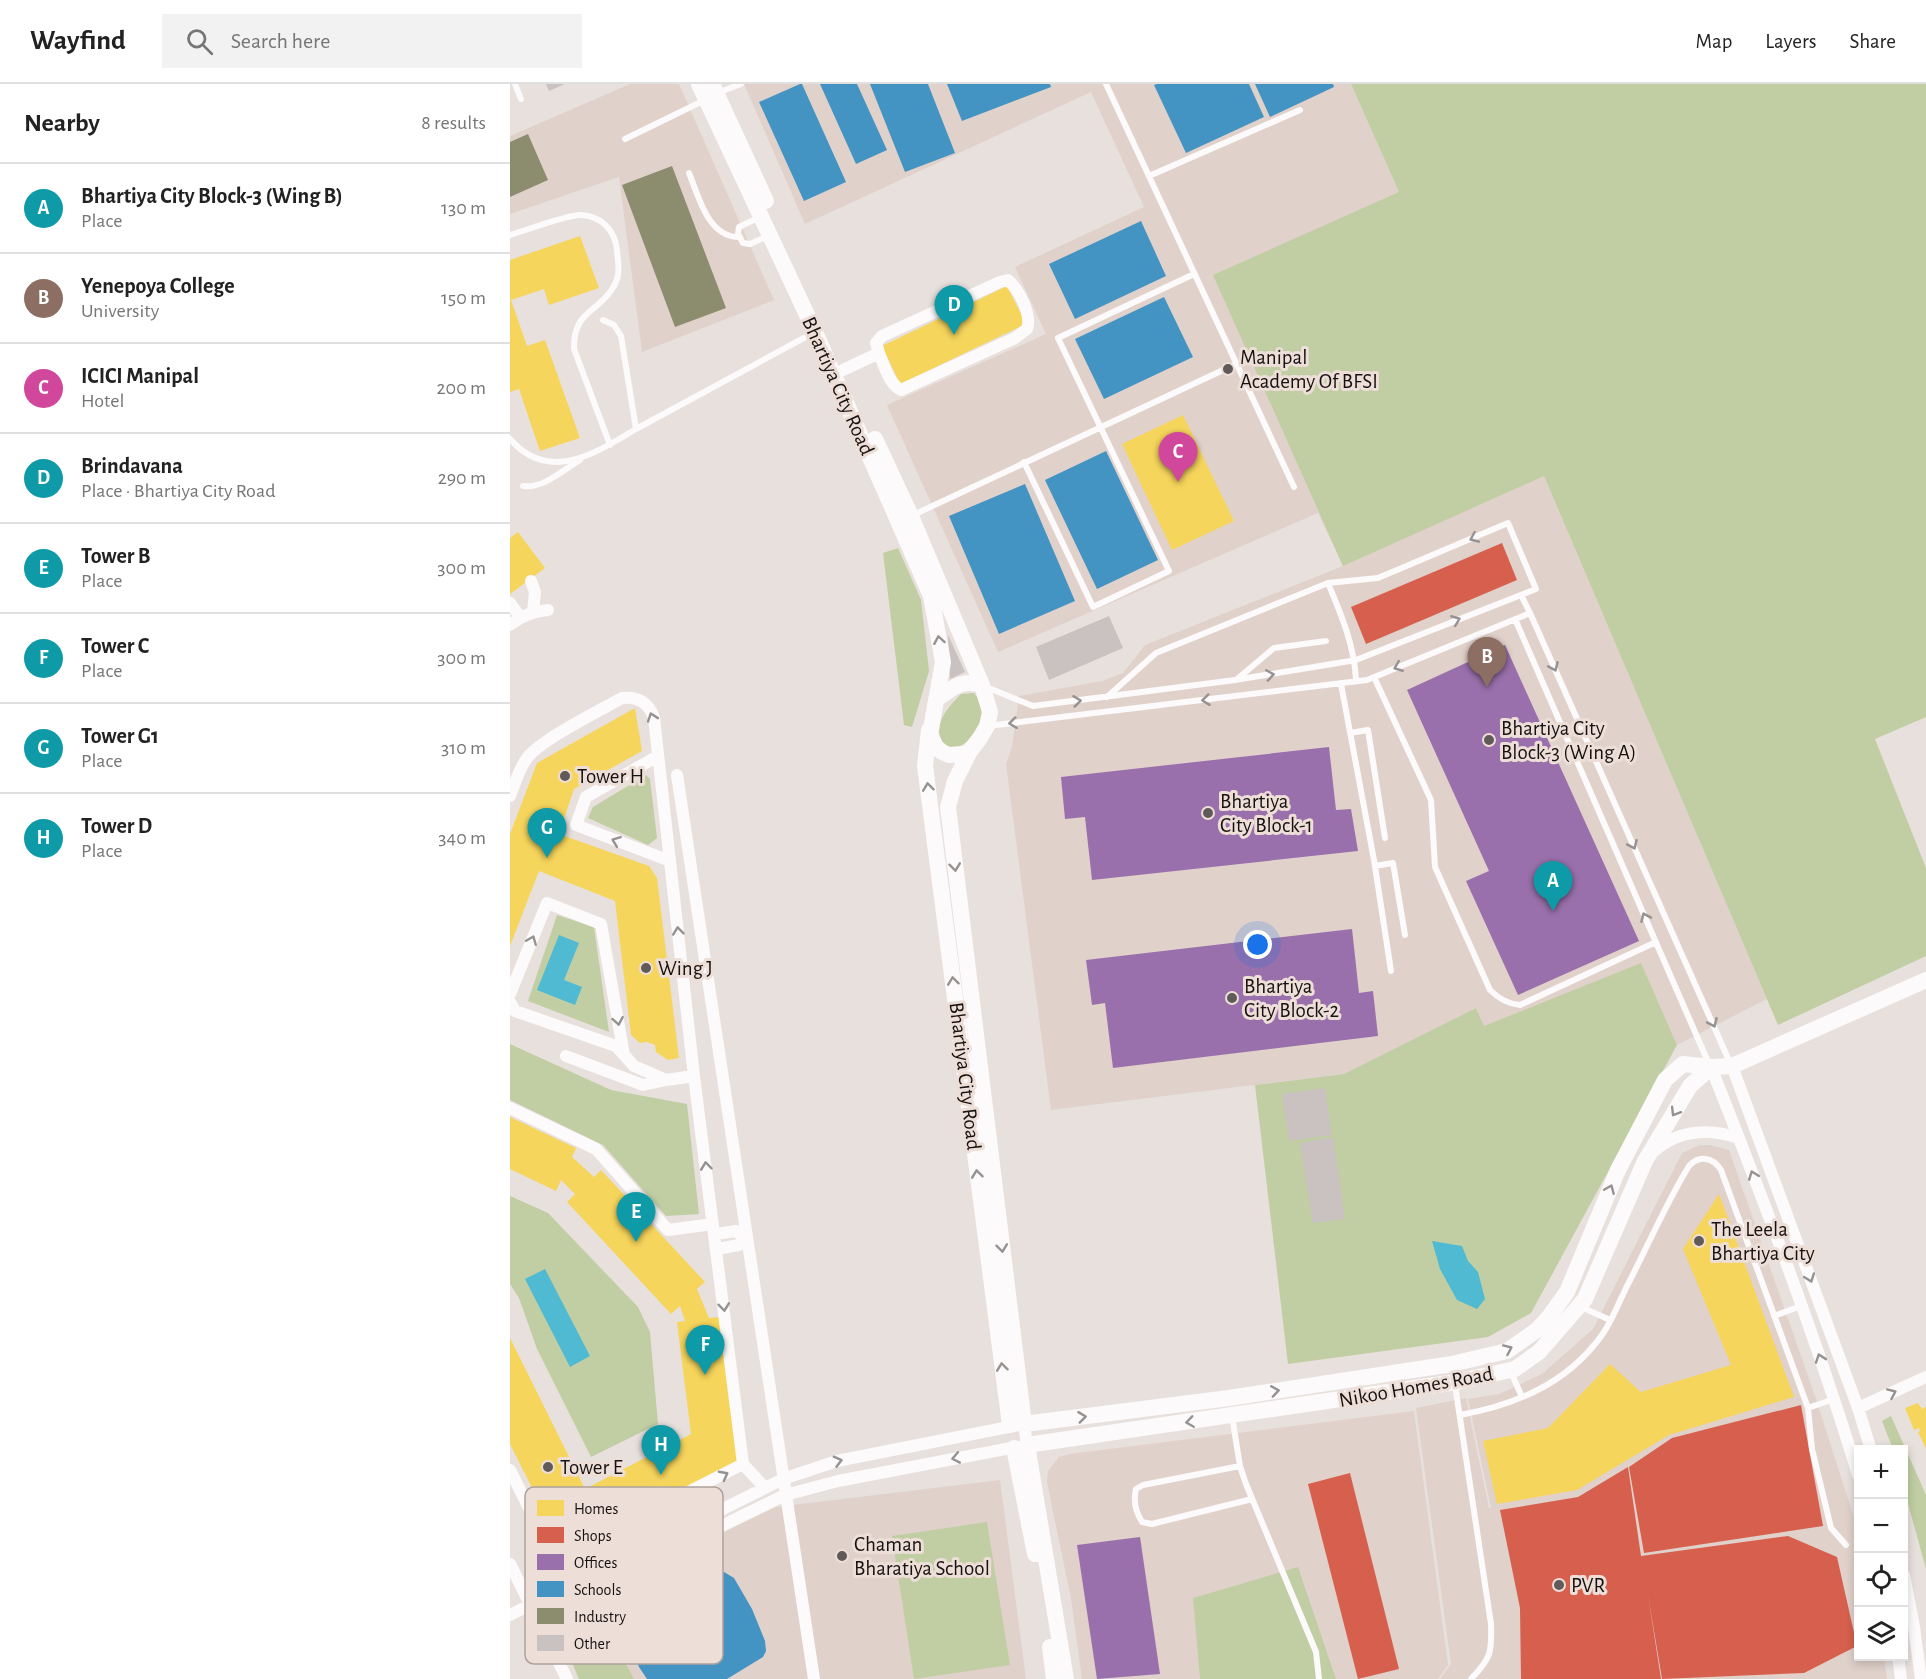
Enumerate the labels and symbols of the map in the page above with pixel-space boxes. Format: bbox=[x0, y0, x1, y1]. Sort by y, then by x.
pin: D bbox=[934, 286, 974, 335]
street label: Bhartiya City Road bbox=[798, 314, 878, 458]
place label: Manipal Academy Of BFSI bbox=[1240, 347, 1378, 392]
marker: Manipal Academy Of BFSI bbox=[1221, 362, 1235, 376]
pin: C bbox=[1158, 432, 1198, 482]
one-way arrow bbox=[1469, 530, 1480, 542]
one-way arrow bbox=[1450, 615, 1461, 628]
one-way arrow bbox=[933, 635, 946, 645]
pin: B bbox=[1468, 638, 1506, 687]
one-way arrow bbox=[1393, 660, 1404, 672]
one-way arrow bbox=[1546, 660, 1558, 671]
one-way arrow bbox=[1265, 669, 1274, 681]
one-way arrow bbox=[1202, 694, 1211, 706]
one-way arrow bbox=[1072, 695, 1081, 708]
one-way arrow bbox=[646, 712, 659, 723]
one-way arrow bbox=[1008, 716, 1017, 729]
place label: Bhartiya City Block-3 (Wing A) bbox=[1501, 718, 1636, 763]
marker: Bhartiya City Block-3 (Wing A) bbox=[1482, 733, 1496, 747]
place label: Tower H bbox=[577, 766, 644, 787]
marker: Tower H bbox=[558, 769, 572, 783]
one-way arrow bbox=[922, 783, 934, 792]
place label: Bhartiya City Block-1 bbox=[1220, 791, 1313, 836]
marker: Bhartiya City Block-1 bbox=[1201, 806, 1215, 820]
pin: G bbox=[528, 808, 567, 858]
one-way arrow bbox=[611, 835, 622, 848]
one-way arrow bbox=[1626, 838, 1638, 849]
pin: A bbox=[1534, 862, 1572, 911]
one-way arrow bbox=[949, 863, 961, 872]
one-way arrow bbox=[1640, 913, 1652, 924]
one-way arrow bbox=[672, 926, 685, 935]
your location bbox=[1243, 930, 1272, 959]
one-way arrow bbox=[525, 935, 537, 946]
place label: Wing J bbox=[658, 958, 713, 979]
marker: Wing J bbox=[639, 961, 653, 975]
one-way arrow bbox=[947, 976, 959, 985]
place label: Bhartiya City Block-2 bbox=[1244, 976, 1339, 1021]
marker: Bhartiya City Block-2 bbox=[1225, 991, 1239, 1005]
street label: Bhartiya City Road bbox=[946, 1001, 985, 1151]
one-way arrow bbox=[611, 1015, 624, 1025]
one-way arrow bbox=[1705, 1016, 1717, 1027]
one-way arrow bbox=[1670, 1106, 1682, 1116]
one-way arrow bbox=[700, 1162, 713, 1171]
one-way arrow bbox=[972, 1169, 984, 1179]
one-way arrow bbox=[1748, 1170, 1761, 1181]
one-way arrow bbox=[1603, 1184, 1615, 1195]
pin: E bbox=[616, 1192, 656, 1242]
place label: The Leela Bhartiya City bbox=[1711, 1219, 1815, 1264]
marker: The Leela Bhartiya City bbox=[1692, 1234, 1706, 1248]
one-way arrow bbox=[996, 1244, 1008, 1253]
one-way arrow bbox=[1803, 1272, 1816, 1283]
one-way arrow bbox=[717, 1302, 730, 1312]
pin: F bbox=[686, 1326, 724, 1375]
one-way arrow bbox=[1502, 1344, 1513, 1356]
one-way arrow bbox=[1815, 1354, 1828, 1364]
one-way arrow bbox=[997, 1363, 1009, 1372]
street label: Nikoo Homes Road bbox=[1337, 1363, 1495, 1411]
one-way arrow bbox=[1271, 1386, 1280, 1398]
one-way arrow bbox=[1886, 1388, 1897, 1400]
one-way arrow bbox=[1078, 1411, 1087, 1424]
one-way arrow bbox=[1186, 1416, 1195, 1428]
pin: H bbox=[642, 1426, 680, 1475]
one-way arrow bbox=[952, 1451, 962, 1464]
one-way arrow bbox=[833, 1456, 843, 1468]
place label: Tower E bbox=[560, 1457, 623, 1478]
marker: Tower E bbox=[541, 1460, 555, 1474]
one-way arrow bbox=[718, 1471, 728, 1482]
legend bbox=[525, 1487, 723, 1664]
text: Homes bbox=[574, 1501, 618, 1517]
text: Shops bbox=[574, 1528, 612, 1544]
place label: Chaman Bharatiya School bbox=[854, 1534, 990, 1579]
marker: Chaman Bharatiya School bbox=[835, 1549, 849, 1563]
text: Offices bbox=[574, 1555, 617, 1571]
place label: PVR bbox=[1571, 1575, 1605, 1596]
marker: PVR bbox=[1552, 1578, 1566, 1592]
text: Schools bbox=[574, 1582, 621, 1598]
text: Industry bbox=[574, 1609, 626, 1626]
text: Other bbox=[574, 1636, 611, 1652]

